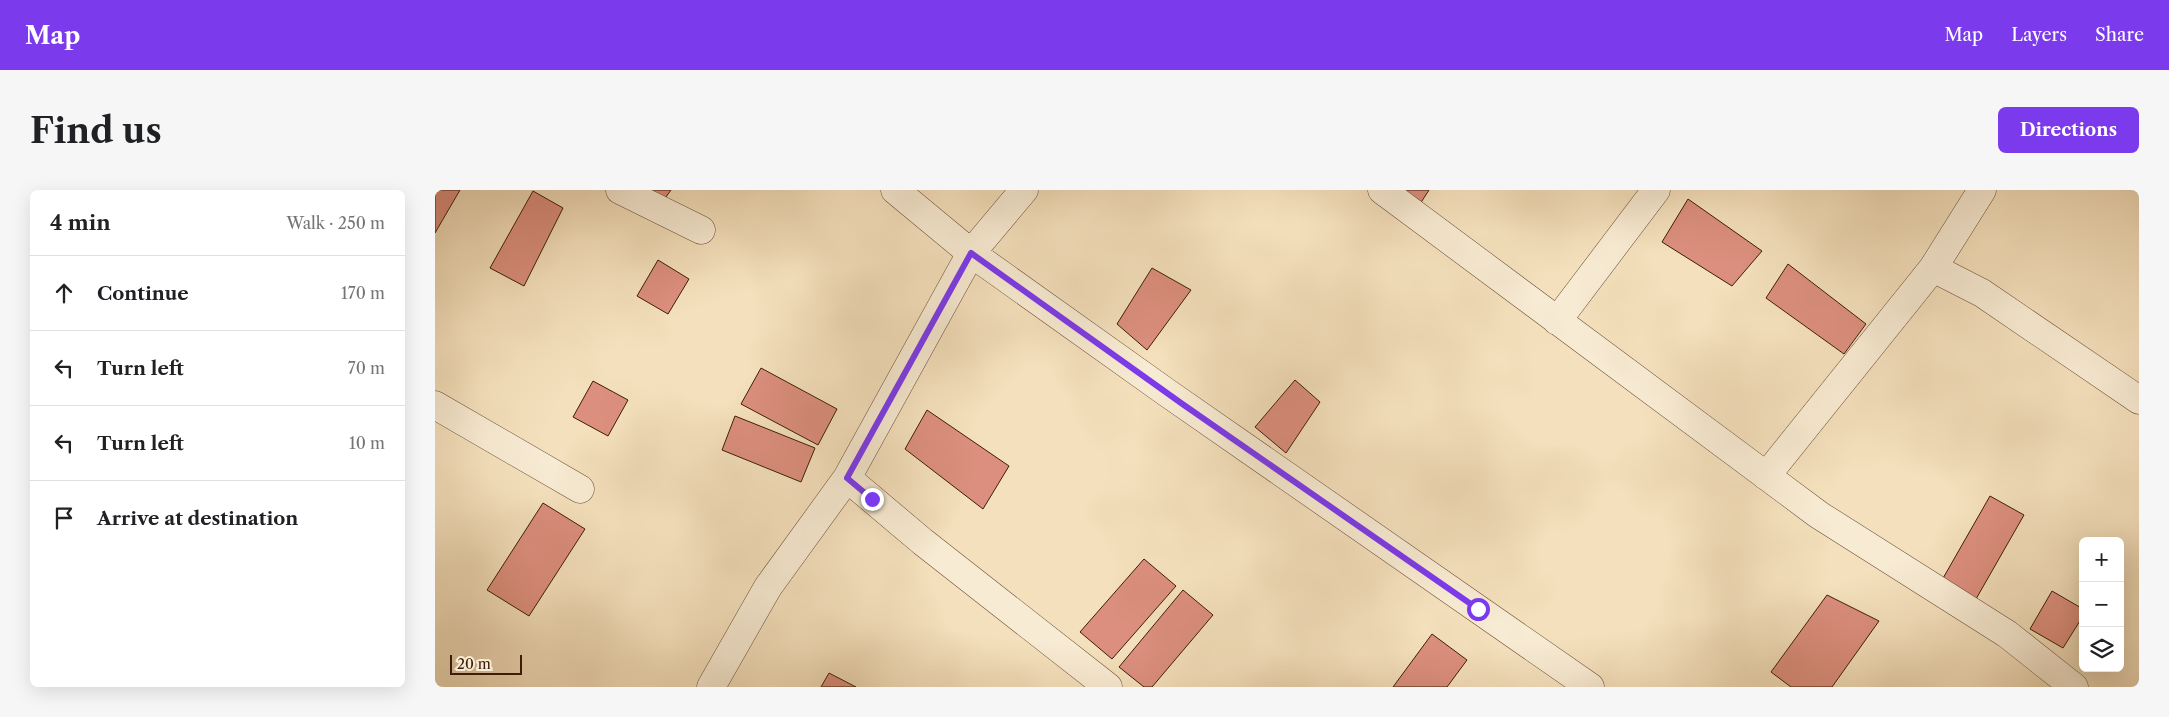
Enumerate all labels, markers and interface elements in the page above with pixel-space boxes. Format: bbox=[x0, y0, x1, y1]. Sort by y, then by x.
text: Map bbox=[25, 21, 80, 50]
text: Map bbox=[1945, 24, 1983, 46]
text: Layers bbox=[2011, 24, 2067, 46]
text: Share bbox=[2095, 24, 2144, 46]
button: Directions bbox=[1998, 107, 2139, 153]
text: Find us bbox=[30, 109, 162, 152]
text: 4 min bbox=[50, 210, 111, 235]
text: Walk · 250 m bbox=[287, 213, 385, 233]
icon: ahead bbox=[50, 279, 78, 307]
text: Continue bbox=[97, 282, 189, 305]
text: 170 m bbox=[341, 283, 385, 303]
icon: left bbox=[50, 354, 78, 382]
text: Turn left bbox=[97, 357, 184, 380]
text: 70 m bbox=[348, 358, 385, 378]
icon: left bbox=[50, 429, 78, 457]
text: Turn left bbox=[97, 432, 184, 455]
text: 10 m bbox=[349, 433, 385, 453]
route end bbox=[861, 488, 884, 511]
icon: arrive bbox=[50, 504, 78, 532]
text: Arrive at destination bbox=[97, 507, 298, 530]
map controls bbox=[2079, 537, 2124, 672]
button: + bbox=[2079, 537, 2124, 582]
button: − bbox=[2079, 582, 2124, 627]
route start bbox=[1467, 598, 1490, 621]
button: layers bbox=[2079, 627, 2124, 672]
scale bar bbox=[450, 652, 523, 675]
text: 20 m bbox=[457, 655, 491, 673]

